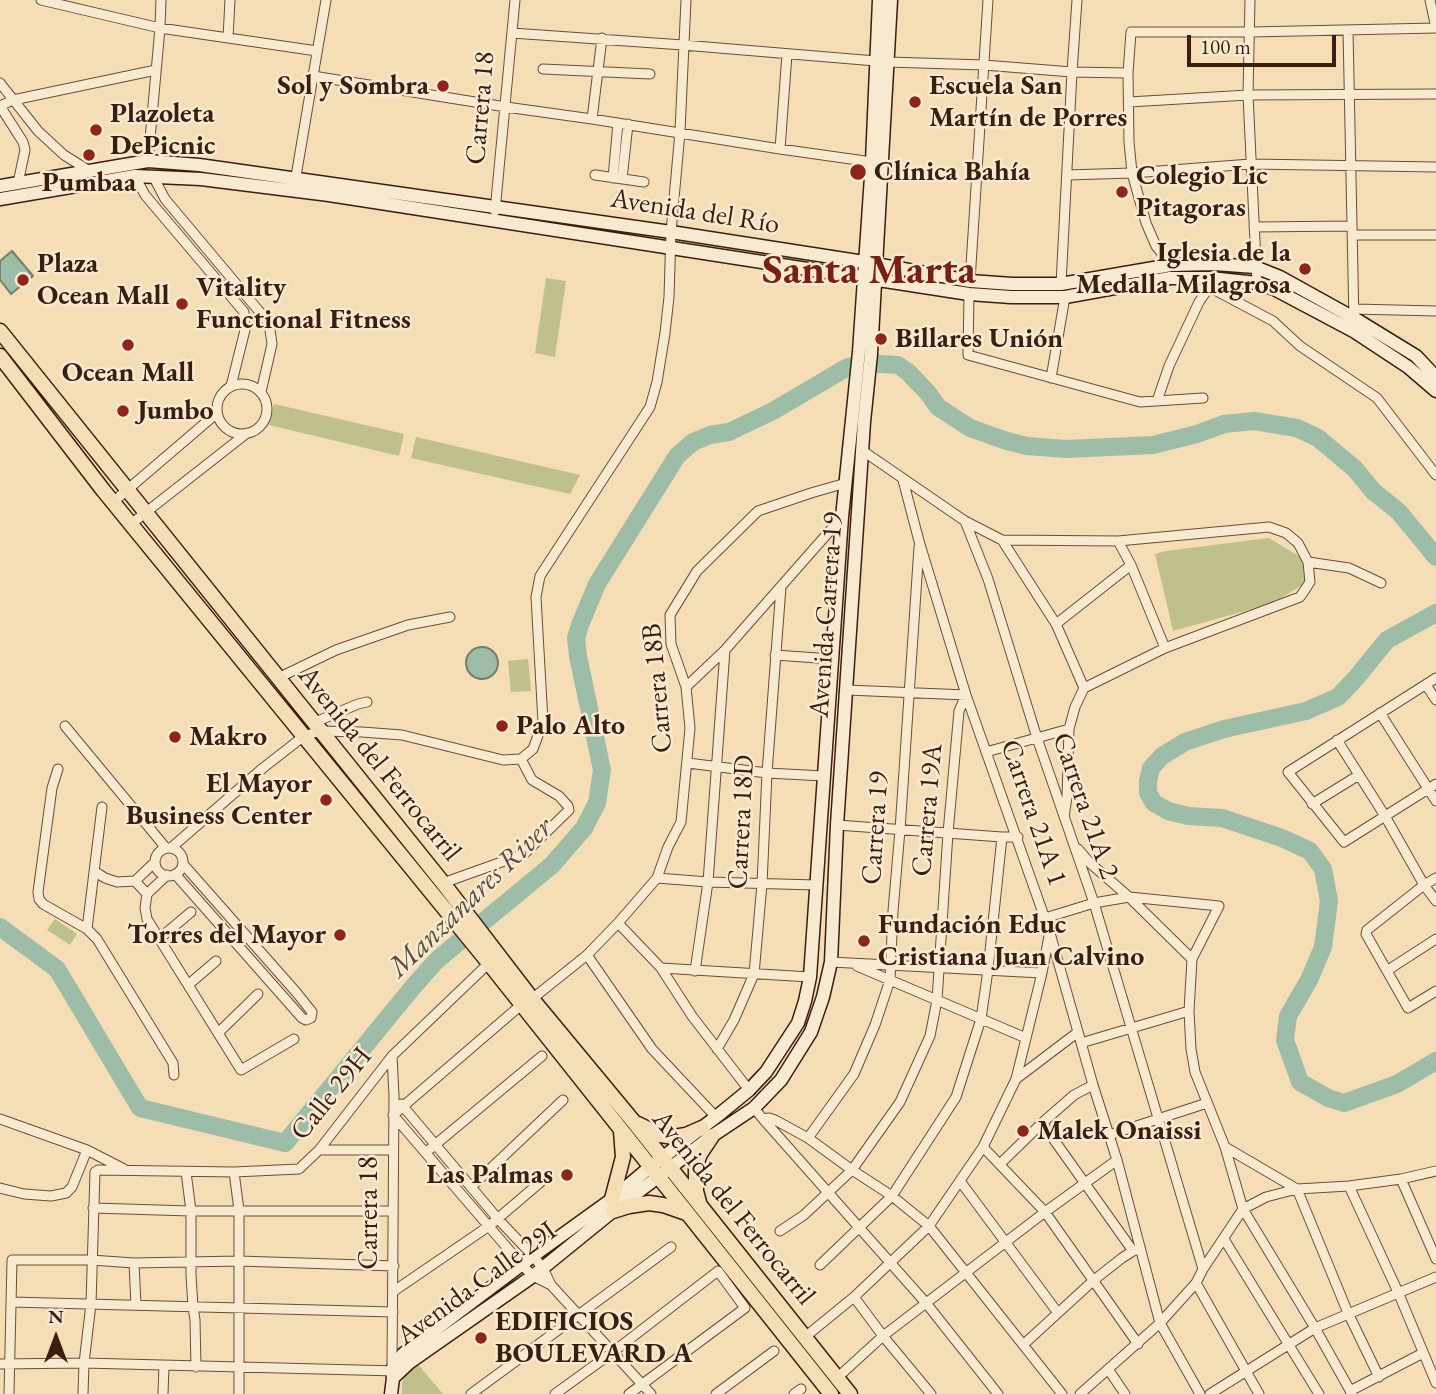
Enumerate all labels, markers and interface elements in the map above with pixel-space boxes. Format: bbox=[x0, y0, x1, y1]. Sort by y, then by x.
scale bar bbox=[1191, 21, 1340, 65]
text: 100 m bbox=[1200, 33, 1251, 60]
street label: Carrera 18 bbox=[459, 50, 503, 166]
place label: Sol y Sombra bbox=[277, 69, 429, 103]
place label: Escuela San Martín de Porres bbox=[929, 69, 1127, 135]
marker: Sol y Sombra bbox=[435, 78, 451, 94]
marker: Escuela San Martín de Porres bbox=[907, 94, 923, 110]
place label: Plazoleta DePicnic bbox=[110, 97, 215, 163]
marker: Plazoleta DePicnic bbox=[88, 122, 104, 138]
marker: Pumbaa bbox=[81, 147, 97, 163]
place label: Clínica Bahía bbox=[874, 155, 1030, 189]
place label: Colegio Lic Pitagoras bbox=[1136, 159, 1268, 225]
marker: Clínica Bahía bbox=[848, 162, 868, 182]
place label: Pumbaa bbox=[42, 166, 136, 200]
street label: Avenida del Río bbox=[608, 182, 782, 242]
marker: Colegio Lic Pitagoras bbox=[1114, 184, 1130, 200]
place label: Iglesia de la Medalla Milagrosa bbox=[1076, 236, 1291, 302]
place label: Plaza Ocean Mall bbox=[37, 247, 169, 313]
district label: Santa Marta bbox=[762, 247, 976, 297]
marker: Iglesia de la Medalla Milagrosa bbox=[1297, 261, 1313, 277]
place label: Vitality Functional Fitness bbox=[196, 271, 411, 337]
marker: Plaza Ocean Mall bbox=[15, 272, 31, 288]
marker: Vitality Functional Fitness bbox=[174, 296, 190, 312]
place label: Billares Unión bbox=[895, 322, 1063, 356]
marker: Billares Unión bbox=[873, 331, 889, 347]
marker: Ocean Mall bbox=[120, 337, 136, 353]
place label: Ocean Mall bbox=[62, 356, 194, 390]
place label: Jumbo bbox=[137, 394, 214, 428]
marker: Jumbo bbox=[115, 403, 131, 419]
street label: Avenida Carrera 19 bbox=[803, 511, 851, 719]
street label: Carrera 18B bbox=[636, 622, 680, 754]
street label: Avenida del Ferrocarril bbox=[290, 660, 468, 868]
place label: Palo Alto bbox=[516, 709, 625, 743]
marker: Palo Alto bbox=[494, 718, 510, 734]
place label: Makro bbox=[189, 720, 267, 754]
marker: Makro bbox=[167, 729, 183, 745]
street label: Carrera 21A 2 bbox=[1044, 729, 1126, 883]
street label: Carrera 21A 1 bbox=[992, 736, 1074, 890]
street label: Carrera 19A bbox=[905, 742, 951, 878]
street label: Carrera 18D bbox=[722, 754, 762, 890]
place label: El Mayor Business Center bbox=[126, 767, 312, 833]
street label: Carrera 19 bbox=[855, 770, 897, 886]
marker: El Mayor Business Center bbox=[318, 792, 334, 808]
water label: Manzanares River bbox=[381, 810, 561, 986]
place label: Fundación Educ Cristiana Juan Calvino bbox=[878, 908, 1144, 974]
place label: Torres del Mayor bbox=[127, 918, 326, 952]
marker: Torres del Mayor bbox=[332, 927, 348, 943]
marker: Fundación Educ Cristiana Juan Calvino bbox=[856, 933, 872, 949]
street label: Calle 29H bbox=[284, 1040, 380, 1148]
street label: Avenida del Ferrocarril bbox=[644, 1104, 822, 1312]
place label: Malek Onaissi bbox=[1037, 1114, 1202, 1148]
marker: Malek Onaissi bbox=[1015, 1123, 1031, 1139]
street label: Carrera 18 bbox=[352, 1156, 386, 1270]
place label: Las Palmas bbox=[426, 1158, 553, 1192]
marker: Las Palmas bbox=[559, 1167, 575, 1183]
street label: Avenida Calle 29I bbox=[390, 1215, 564, 1353]
north arrow bbox=[21, 1303, 91, 1373]
text: N bbox=[48, 1304, 64, 1329]
place label: EDIFICIOS BOULEVARD A bbox=[495, 1305, 692, 1371]
marker: EDIFICIOS BOULEVARD A bbox=[473, 1330, 489, 1346]

